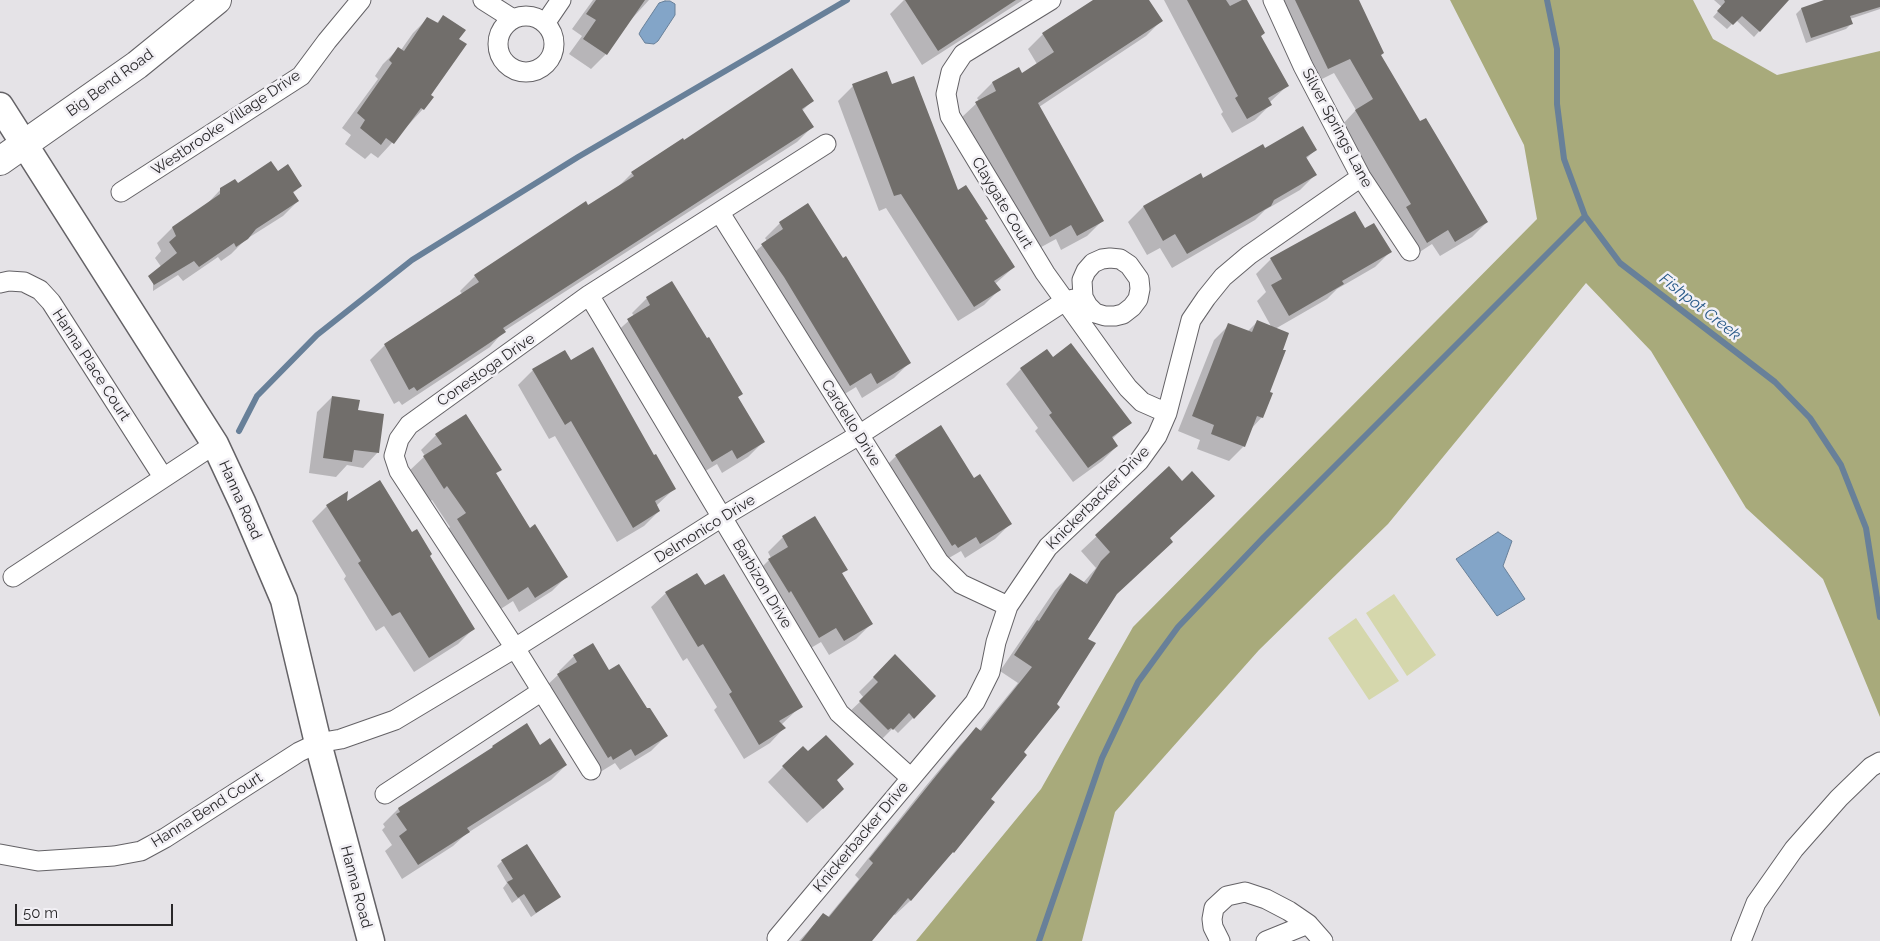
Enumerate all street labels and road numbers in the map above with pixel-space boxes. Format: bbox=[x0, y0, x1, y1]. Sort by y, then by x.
street label: Big Bend Road bbox=[63, 45, 157, 121]
street label: Silver Springs Lane bbox=[1298, 65, 1376, 191]
street label: Westbrooke Village Drive bbox=[148, 66, 304, 180]
street label: Claygate Court bbox=[968, 154, 1036, 252]
street label: Hanna Place Court bbox=[48, 306, 134, 424]
street label: Conestoga Drive bbox=[434, 330, 538, 410]
street label: Cardello Drive bbox=[817, 377, 885, 469]
street label: Knickerbacker Drive bbox=[1043, 443, 1153, 553]
street label: Hanna Road bbox=[215, 458, 265, 542]
street label: Delmonico Drive bbox=[651, 491, 759, 567]
street label: Barbizon Drive bbox=[728, 536, 796, 632]
street label: Hanna Bend Court bbox=[148, 769, 266, 851]
street label: Knickerbacker Drive bbox=[810, 778, 912, 896]
street label: Hanna Road bbox=[336, 844, 376, 930]

